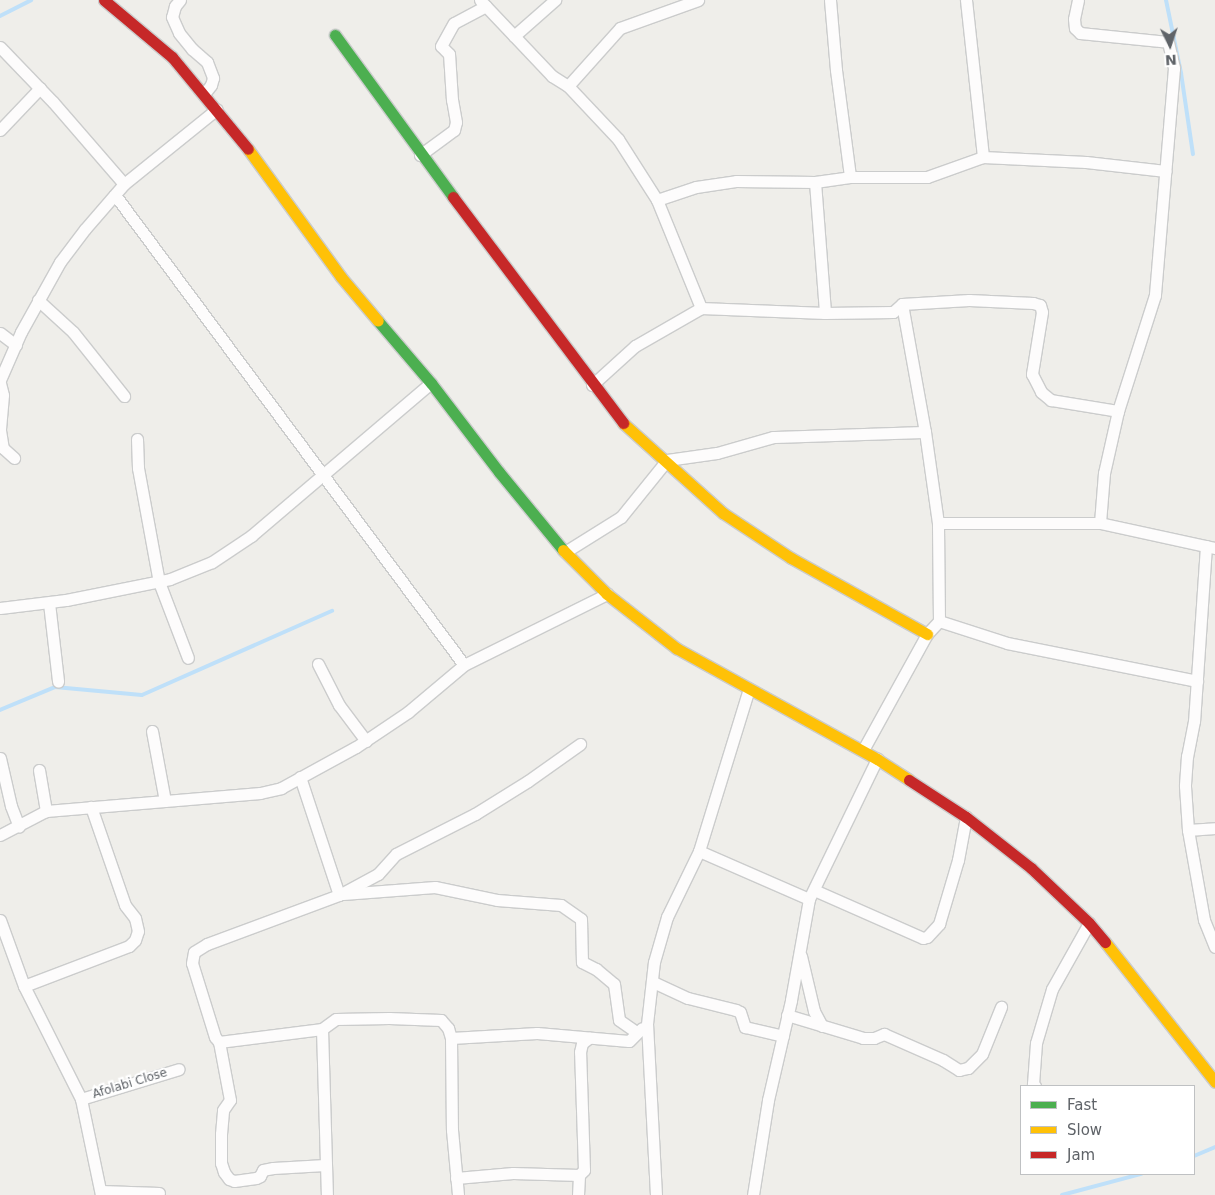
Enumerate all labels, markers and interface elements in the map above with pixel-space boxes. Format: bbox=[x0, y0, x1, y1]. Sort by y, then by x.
north arrow bbox=[1145, 20, 1195, 70]
text: N bbox=[1165, 52, 1177, 68]
street label: Afolabi Close bbox=[91, 1066, 169, 1102]
legend bbox=[1020, 1085, 1195, 1175]
text: Fast bbox=[1067, 1096, 1097, 1114]
text: Slow bbox=[1067, 1121, 1102, 1139]
text: Jam bbox=[1067, 1146, 1095, 1164]

